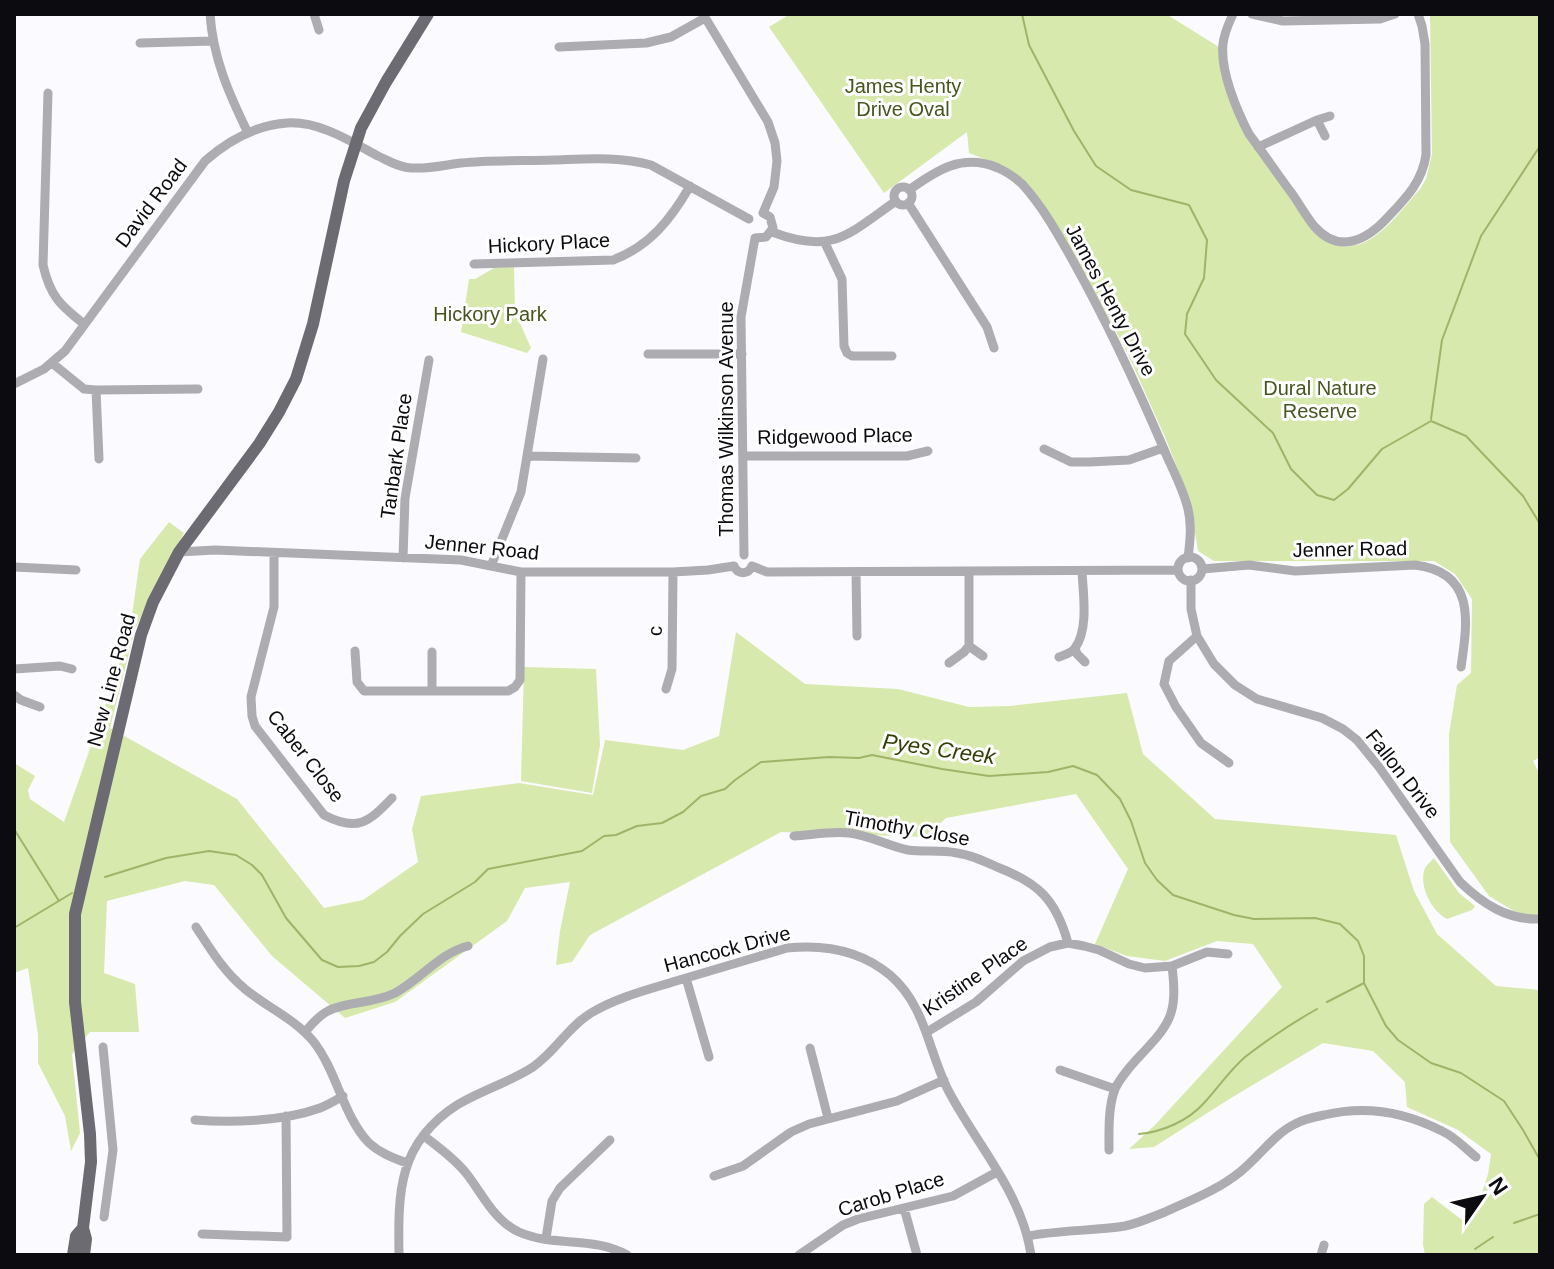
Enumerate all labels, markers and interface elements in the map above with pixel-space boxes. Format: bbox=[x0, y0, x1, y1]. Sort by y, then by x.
park label: James Henty Drive Oval bbox=[845, 75, 961, 120]
street label: David Road bbox=[111, 155, 191, 251]
street label: James Henty Drive bbox=[1062, 220, 1160, 380]
street label: Hickory Place bbox=[487, 229, 611, 257]
street label: Thomas Wilkinson Avenue bbox=[715, 301, 737, 537]
park label: Hickory Park bbox=[433, 303, 548, 325]
park label: Dural Nature Reserve bbox=[1263, 377, 1377, 422]
street label: Tanbark Place bbox=[376, 392, 416, 520]
street label: Ridgewood Place bbox=[757, 424, 913, 448]
street label: Jenner Road bbox=[424, 530, 540, 564]
street label: Jenner Road bbox=[1293, 537, 1407, 561]
street label: New Line Road bbox=[83, 611, 139, 749]
street label: c bbox=[644, 626, 666, 636]
street label: Caber Close bbox=[263, 705, 349, 807]
street label: Fallon Drive bbox=[1361, 725, 1445, 823]
water label: Pyes Creek bbox=[881, 729, 998, 769]
street label: Timothy Close bbox=[843, 806, 971, 850]
street label: Hancock Drive bbox=[661, 922, 793, 976]
street label: Kristine Place bbox=[919, 932, 1031, 1020]
north arrow bbox=[1442, 1157, 1522, 1237]
street label: Carob Place bbox=[835, 1167, 947, 1221]
text: N bbox=[1483, 1173, 1513, 1200]

